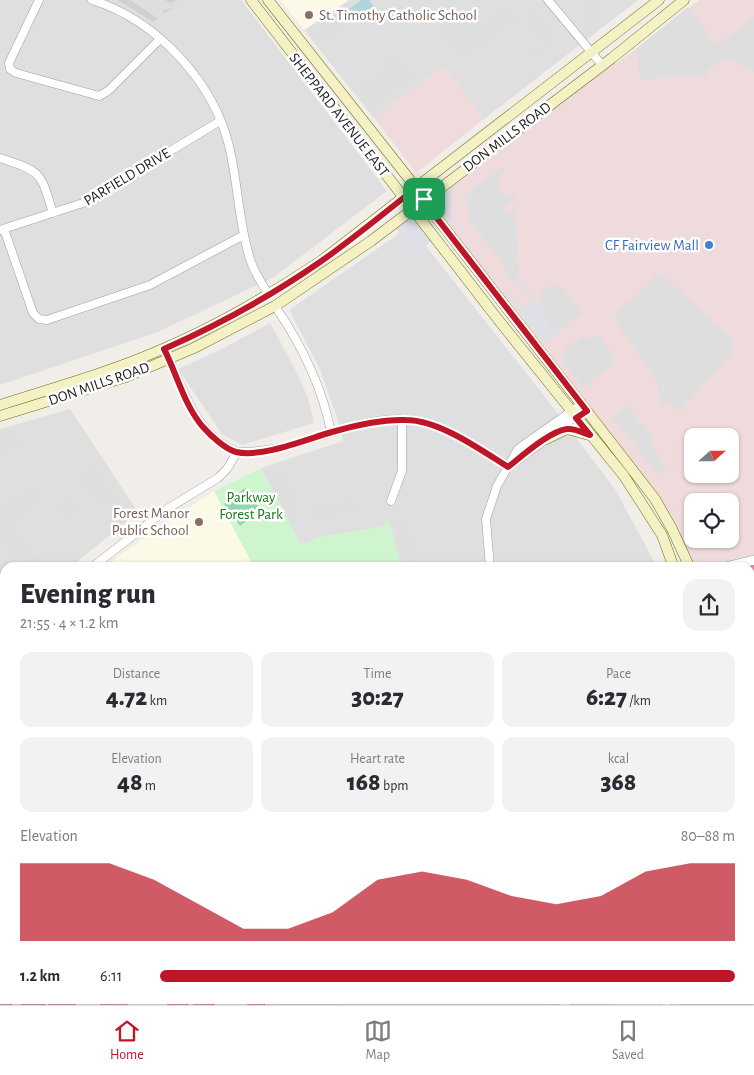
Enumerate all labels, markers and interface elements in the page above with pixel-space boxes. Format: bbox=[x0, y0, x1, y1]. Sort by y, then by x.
place label: St. Timothy Catholic School bbox=[319, 8, 477, 23]
marker: St. Timothy Catholic School bbox=[303, 9, 315, 21]
street label: SHEPPARD AVENUE EAST bbox=[286, 50, 392, 180]
street label: DON MILLS ROAD bbox=[460, 99, 554, 175]
street label: PARFIELD DRIVE bbox=[81, 145, 173, 209]
pin bbox=[403, 178, 445, 220]
icon: arrive bbox=[410, 185, 438, 213]
place label: CF Fairview Mall bbox=[605, 238, 699, 253]
marker: CF Fairview Mall bbox=[703, 239, 715, 251]
street label: DON MILLS ROAD bbox=[47, 360, 152, 408]
north arrow bbox=[684, 428, 739, 482]
map controls bbox=[684, 428, 739, 548]
park label: Parkway Forest Park bbox=[219, 490, 283, 522]
button: locate bbox=[684, 493, 739, 548]
place label: Forest Manor Public School bbox=[112, 506, 189, 538]
marker: Forest Manor Public School bbox=[193, 516, 205, 528]
button: share bbox=[683, 579, 735, 631]
text: Evening run bbox=[20, 581, 156, 609]
text: 21:55 · 4 × 1.2 km bbox=[20, 615, 119, 631]
text: Distance bbox=[113, 667, 160, 681]
text: Time bbox=[364, 667, 391, 681]
text: Pace bbox=[606, 667, 631, 681]
text: 4.72 bbox=[106, 685, 147, 710]
text: 30:27 bbox=[351, 685, 404, 710]
text: 6:27 bbox=[586, 685, 627, 710]
text: km bbox=[147, 694, 167, 708]
text: /km bbox=[627, 694, 651, 708]
text: Elevation bbox=[111, 752, 162, 766]
text: Heart rate bbox=[350, 752, 405, 766]
text: kcal bbox=[608, 752, 629, 766]
text: 48 bbox=[117, 770, 142, 795]
text: 168 bbox=[347, 770, 381, 795]
text: 368 bbox=[601, 770, 636, 795]
text: m bbox=[142, 779, 156, 793]
text: bpm bbox=[381, 779, 408, 793]
text: Elevation bbox=[20, 828, 78, 844]
text: 80–88 m bbox=[681, 828, 735, 844]
text: 1.2 km bbox=[20, 968, 60, 984]
text: 6:11 bbox=[100, 968, 122, 984]
tab: Home bbox=[110, 1017, 144, 1064]
tab: Map bbox=[364, 1017, 392, 1064]
tab: Saved bbox=[612, 1017, 644, 1064]

